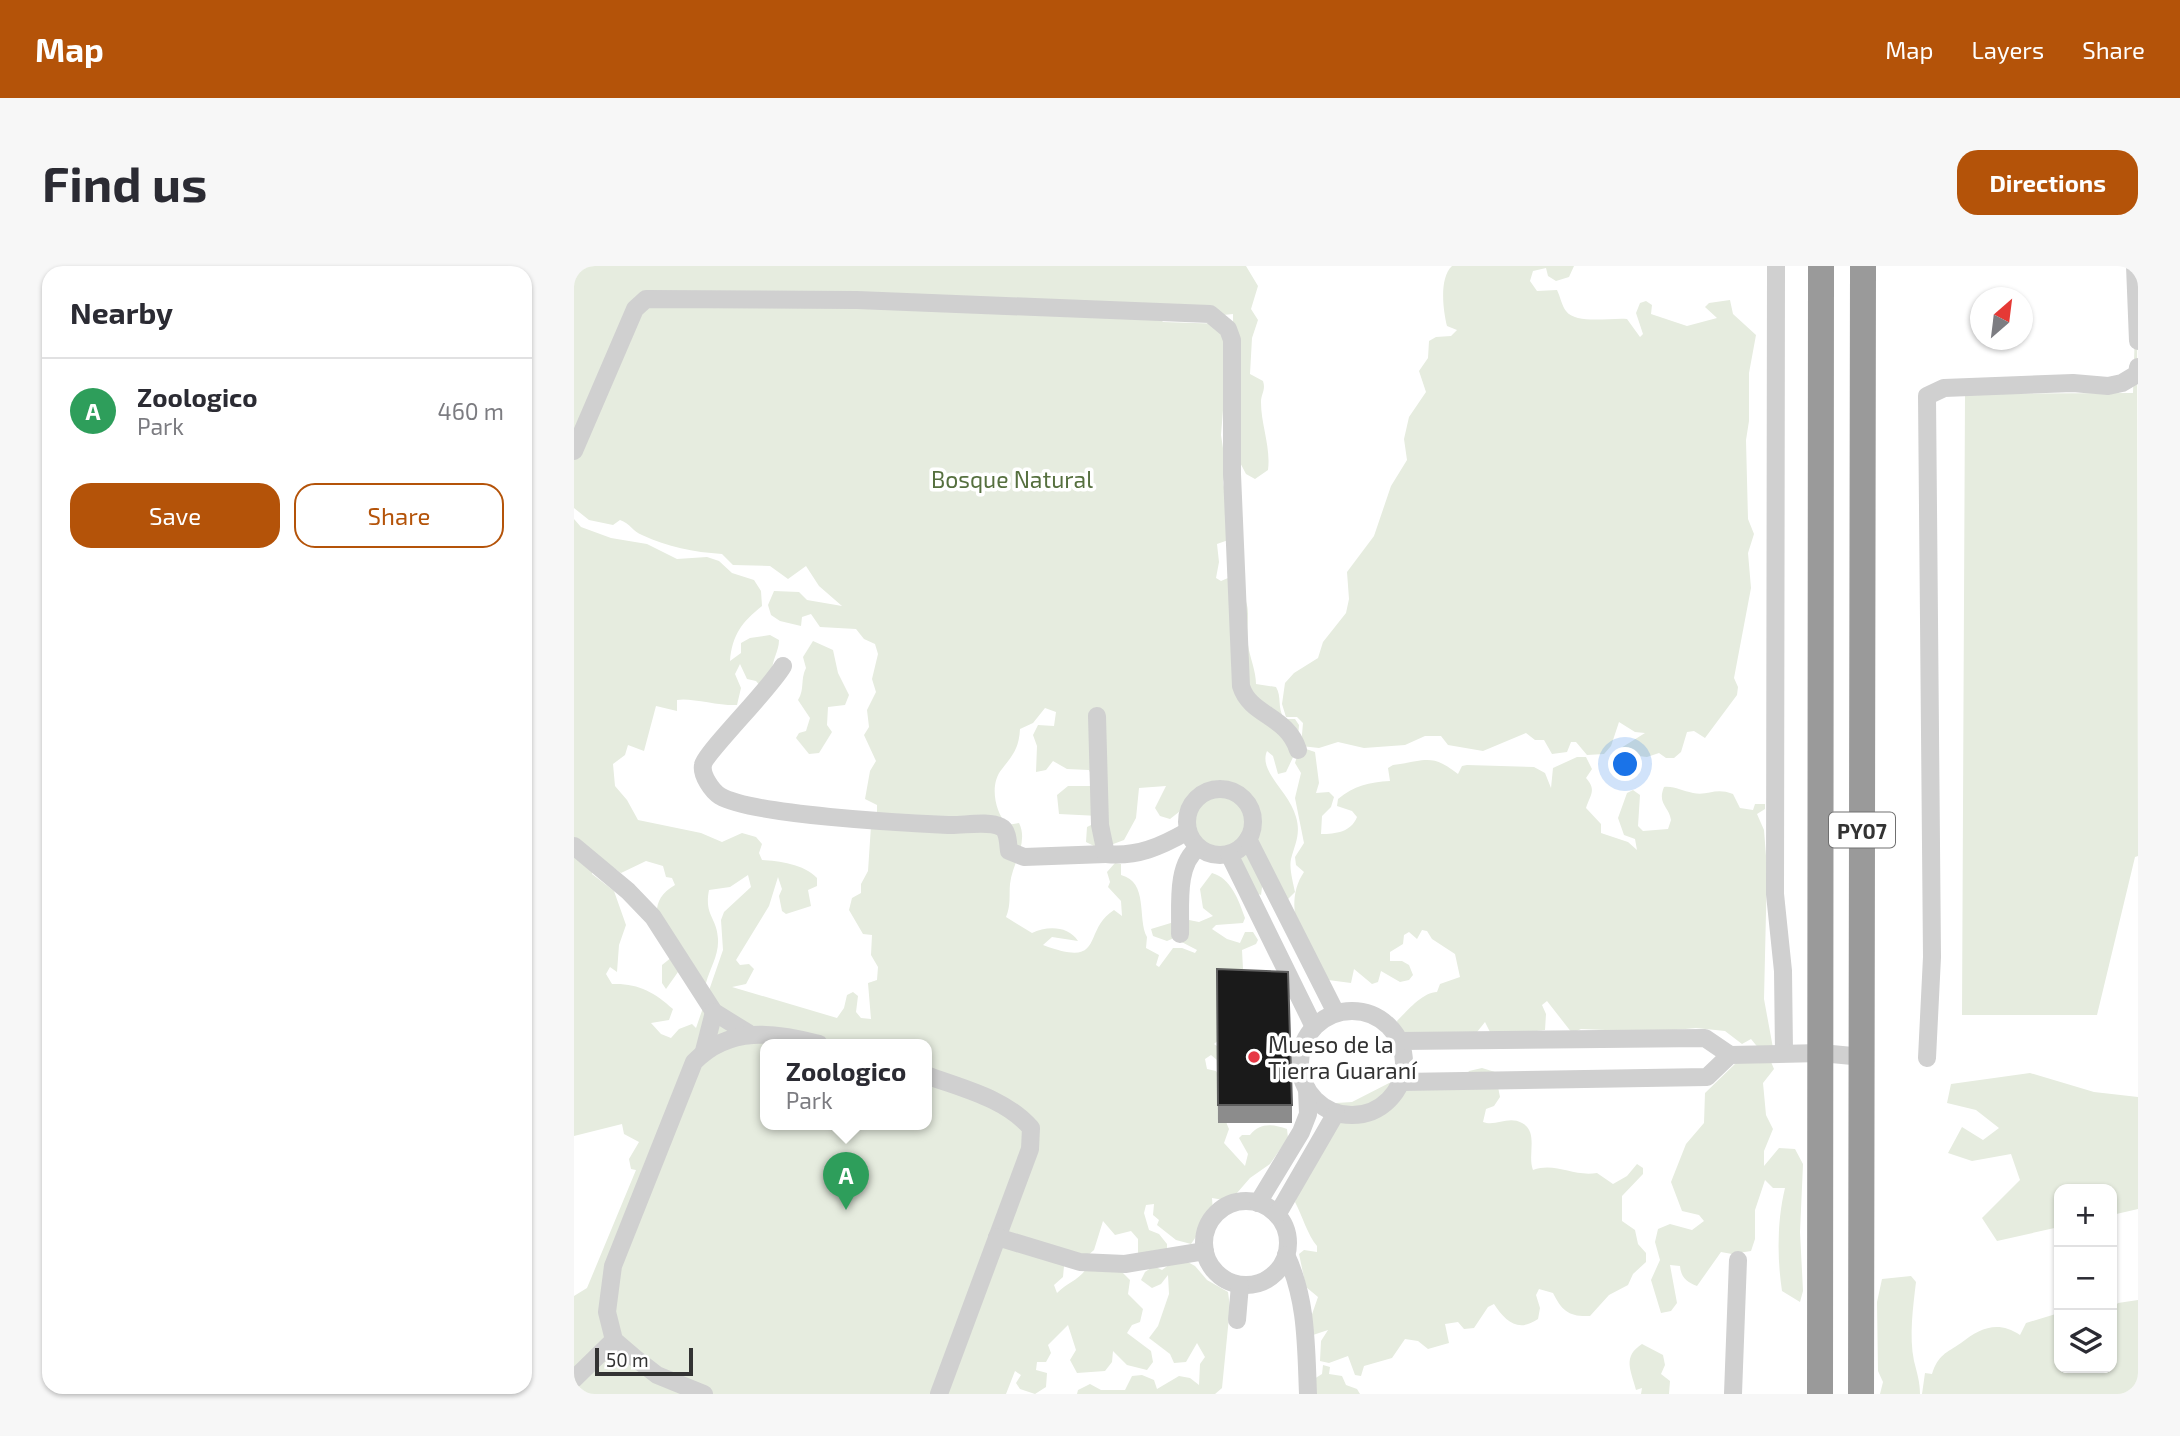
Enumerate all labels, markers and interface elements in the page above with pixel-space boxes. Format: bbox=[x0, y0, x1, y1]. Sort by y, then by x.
text: Map bbox=[35, 29, 104, 69]
text: Map bbox=[1885, 35, 1933, 64]
text: Layers bbox=[1971, 35, 2044, 64]
text: Share bbox=[2082, 35, 2145, 64]
button: Directions bbox=[1957, 150, 2138, 215]
text: Find us bbox=[42, 153, 207, 212]
north arrow bbox=[1970, 287, 2033, 350]
text: Nearby bbox=[70, 294, 173, 330]
text: Zoologico bbox=[137, 381, 257, 412]
text: A bbox=[85, 397, 101, 425]
text: 460 m bbox=[438, 397, 504, 425]
text: Park bbox=[137, 412, 184, 440]
park label: Bosque Natural bbox=[931, 465, 1093, 493]
button: Save bbox=[70, 483, 280, 548]
button: Share bbox=[294, 483, 504, 548]
your location bbox=[1608, 747, 1642, 781]
road number: PY07 bbox=[1829, 812, 1895, 848]
place label: Mueso de la Tierra Guaraní bbox=[1268, 1030, 1418, 1084]
popup bbox=[760, 1039, 932, 1130]
marker: Mueso de la Tierra Guaraní bbox=[1246, 1049, 1262, 1065]
text: Zoologico bbox=[786, 1055, 906, 1086]
text: Park bbox=[786, 1086, 833, 1114]
pin: A bbox=[823, 1152, 869, 1210]
map controls bbox=[2054, 1184, 2117, 1373]
button: + bbox=[2054, 1184, 2117, 1247]
button: − bbox=[2054, 1247, 2117, 1310]
button: layers bbox=[2054, 1310, 2117, 1373]
scale bar bbox=[595, 1345, 693, 1377]
text: 50 m bbox=[606, 1348, 649, 1371]

